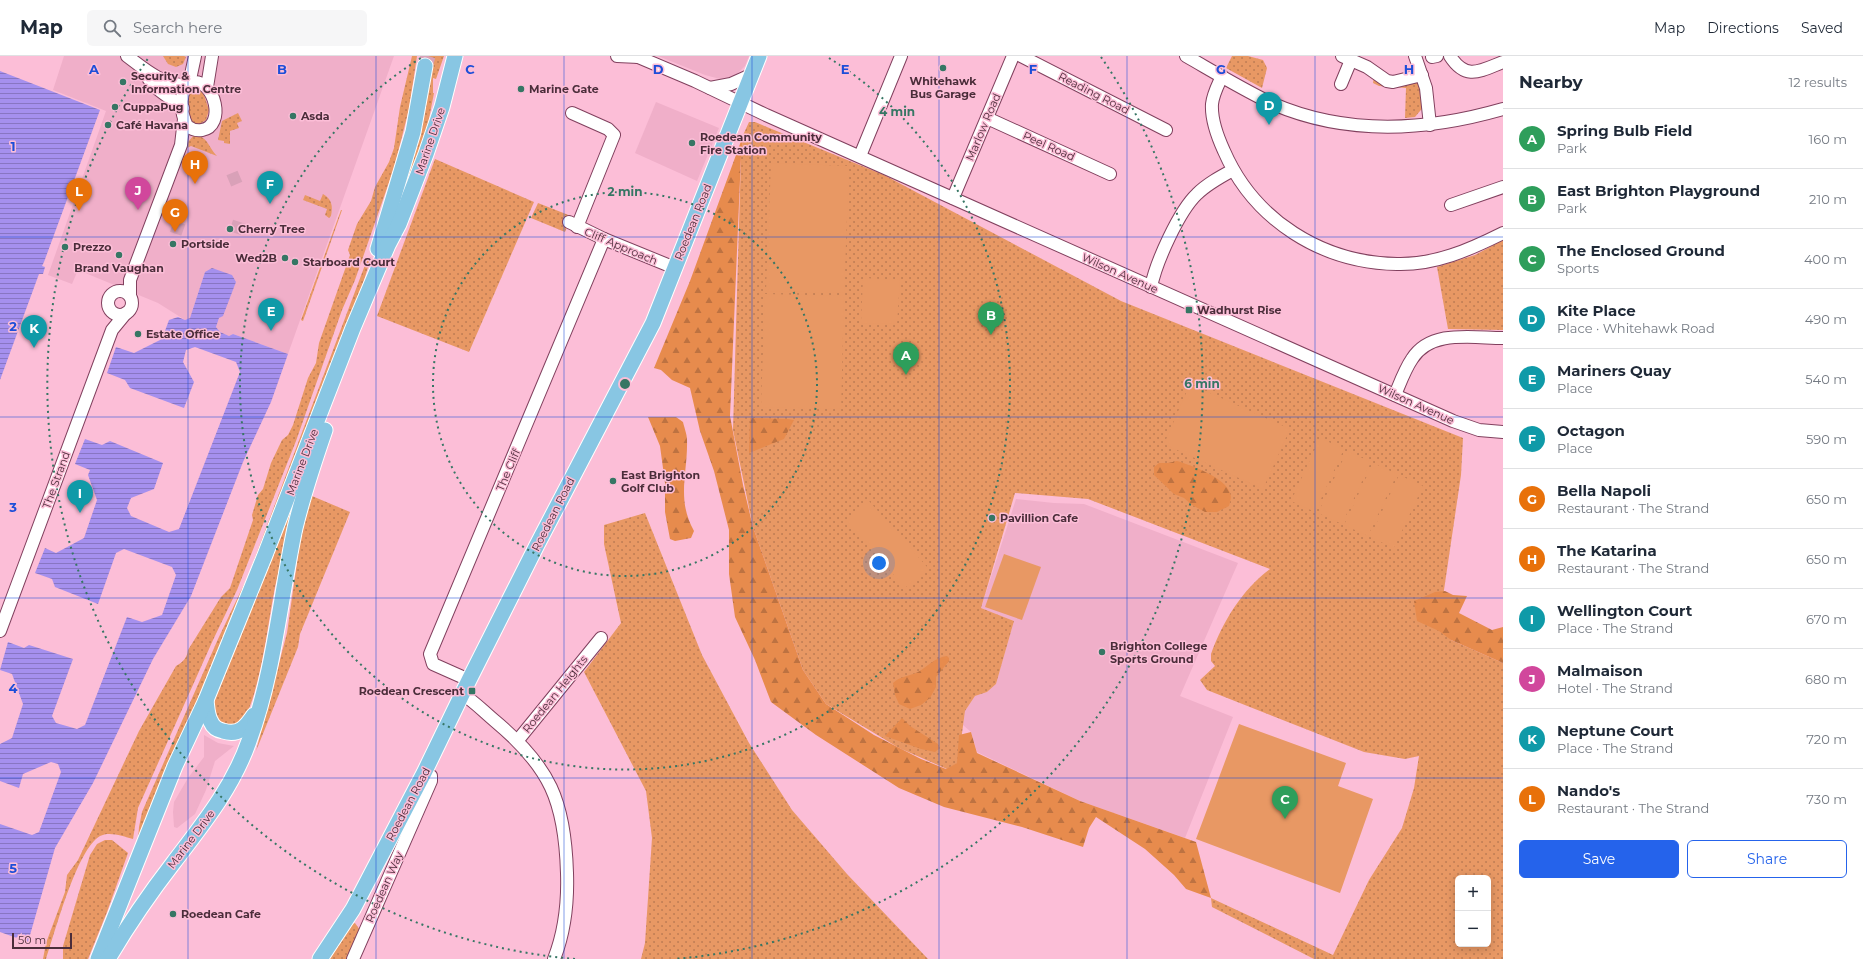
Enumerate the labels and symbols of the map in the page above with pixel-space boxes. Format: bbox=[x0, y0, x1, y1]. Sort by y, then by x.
text: A bbox=[88, 61, 100, 77]
text: B bbox=[277, 61, 287, 77]
text: C bbox=[465, 61, 475, 77]
text: D bbox=[653, 61, 664, 77]
text: E bbox=[841, 61, 850, 77]
text: F bbox=[1029, 61, 1037, 77]
text: G bbox=[1216, 61, 1226, 77]
text: H bbox=[1404, 61, 1414, 77]
marker: Whitehawk Bus Garage bbox=[938, 63, 948, 73]
place label: Security & Information Centre bbox=[131, 69, 241, 96]
street label: Reading Road bbox=[1056, 69, 1132, 117]
place label: Whitehawk Bus Garage bbox=[910, 74, 977, 101]
marker: Security & Information Centre bbox=[118, 77, 128, 87]
place label: Marine Gate bbox=[529, 82, 599, 96]
marker: Marine Gate bbox=[516, 84, 526, 94]
street label: Marlow Road bbox=[962, 91, 1004, 163]
pin: D bbox=[1256, 92, 1282, 125]
place label: CuppaPug bbox=[123, 100, 184, 114]
marker: CuppaPug bbox=[110, 102, 120, 112]
text: 4 min bbox=[879, 104, 915, 119]
street label: Marine Drive bbox=[412, 105, 448, 176]
place label: Asda bbox=[300, 109, 330, 123]
marker: Asda bbox=[288, 111, 298, 121]
place label: Café Havana bbox=[116, 118, 188, 132]
marker: Café Havana bbox=[103, 120, 113, 130]
street label: Peel Road bbox=[1021, 128, 1077, 164]
place label: Roedean Community Fire Station bbox=[700, 130, 822, 157]
text: 1 bbox=[10, 138, 16, 154]
marker: Roedean Community Fire Station bbox=[687, 138, 697, 148]
pin: H bbox=[182, 151, 208, 184]
pin: F bbox=[257, 171, 283, 204]
pin: J bbox=[125, 177, 151, 210]
pin: L bbox=[66, 178, 92, 211]
street label: Roedean Road bbox=[671, 182, 715, 262]
text: 2 min bbox=[608, 184, 642, 199]
pin: G bbox=[162, 199, 188, 232]
place label: Cherry Tree bbox=[238, 222, 305, 236]
marker: Cherry Tree bbox=[225, 224, 235, 234]
street label: Cliff Approach bbox=[582, 224, 660, 268]
place label: Portside bbox=[181, 237, 230, 251]
marker: Portside bbox=[168, 239, 178, 249]
place label: Prezzo bbox=[73, 240, 112, 254]
marker: Prezzo bbox=[60, 242, 70, 252]
marker: Brand Vaughan bbox=[114, 250, 124, 260]
street label: Wilson Avenue bbox=[1080, 250, 1161, 296]
place label: Wed2B bbox=[235, 251, 277, 265]
marker: Wed2B bbox=[280, 253, 290, 263]
place label: Starboard Court bbox=[303, 255, 395, 269]
marker: Starboard Court bbox=[290, 257, 300, 267]
place label: Brand Vaughan bbox=[74, 261, 164, 275]
pin: E bbox=[258, 298, 284, 331]
pin: B bbox=[978, 302, 1004, 335]
place label: Wadhurst Rise bbox=[1197, 303, 1282, 317]
marker: Wadhurst Rise bbox=[1184, 305, 1194, 315]
pin: K bbox=[21, 315, 47, 348]
text: 2 bbox=[9, 318, 17, 334]
place label: Estate Office bbox=[146, 327, 220, 341]
marker: Estate Office bbox=[133, 329, 143, 339]
pin: A bbox=[893, 342, 919, 375]
text: 6 min bbox=[1184, 376, 1220, 391]
centre of rings bbox=[618, 377, 632, 391]
street label: Wilson Avenue bbox=[1376, 381, 1457, 427]
street label: Marine Drive bbox=[283, 426, 321, 497]
street label: The Cliff bbox=[493, 446, 524, 493]
street label: The Strand bbox=[39, 449, 73, 511]
place label: East Brighton Golf Club bbox=[621, 468, 700, 495]
street label: Roedean Road bbox=[528, 475, 578, 553]
marker: East Brighton Golf Club bbox=[608, 476, 618, 486]
pin: I bbox=[67, 480, 93, 513]
text: 3 bbox=[8, 499, 17, 515]
place label: Pavillion Cafe bbox=[1000, 511, 1078, 525]
marker: Pavillion Cafe bbox=[987, 513, 997, 523]
your location bbox=[869, 553, 889, 573]
place label: Brighton College Sports Ground bbox=[1110, 639, 1207, 666]
marker: Brighton College Sports Ground bbox=[1097, 647, 1107, 657]
street label: Roedean Heights bbox=[519, 652, 591, 736]
text: 4 bbox=[9, 680, 18, 696]
place label: Roedean Crescent bbox=[359, 684, 464, 698]
marker: Roedean Crescent bbox=[467, 686, 477, 696]
street label: Roedean Road bbox=[383, 765, 433, 843]
pin: C bbox=[1272, 786, 1298, 819]
street label: Marine Drive bbox=[164, 807, 218, 871]
street label: Roedean Way bbox=[362, 849, 406, 925]
text: 5 bbox=[9, 860, 17, 876]
place label: Roedean Cafe bbox=[181, 907, 261, 921]
marker: Roedean Cafe bbox=[168, 909, 178, 919]
scale bar bbox=[12, 931, 72, 950]

